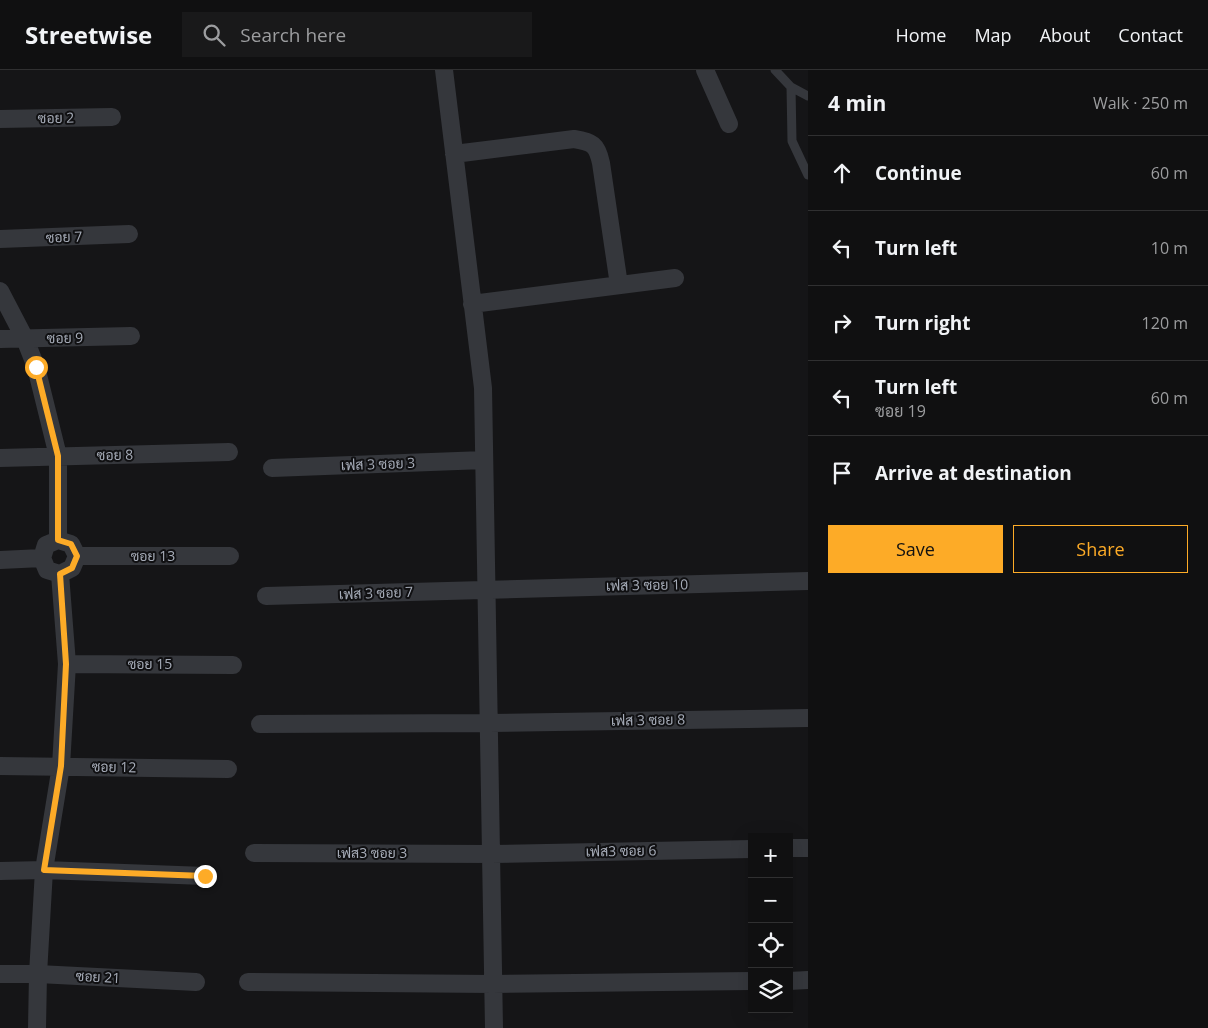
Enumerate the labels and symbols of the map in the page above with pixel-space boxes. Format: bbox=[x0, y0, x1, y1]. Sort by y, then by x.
street label: ซอย 2 bbox=[38, 108, 74, 127]
street label: ซอย 7 bbox=[45, 226, 83, 247]
street label: ซอย 9 bbox=[47, 328, 83, 347]
route start bbox=[25, 356, 48, 379]
street label: ซอย 8 bbox=[97, 445, 133, 464]
street label: เฟส 3 ซอย 3 bbox=[341, 453, 415, 474]
street label: ซอย 13 bbox=[131, 546, 175, 565]
street label: เฟส 3 ซอย 10 bbox=[606, 574, 688, 595]
street label: เฟส 3 ซอย 7 bbox=[339, 582, 413, 603]
street label: ซอย 15 bbox=[128, 654, 172, 673]
street label: เฟส 3 ซอย 8 bbox=[611, 709, 685, 730]
street label: ซอย 12 bbox=[92, 757, 136, 776]
street label: เฟส3 ซอย 6 bbox=[585, 840, 656, 861]
street label: เฟส3 ซอย 3 bbox=[337, 843, 407, 862]
route end bbox=[194, 865, 217, 888]
street label: ซอย 21 bbox=[75, 966, 121, 987]

